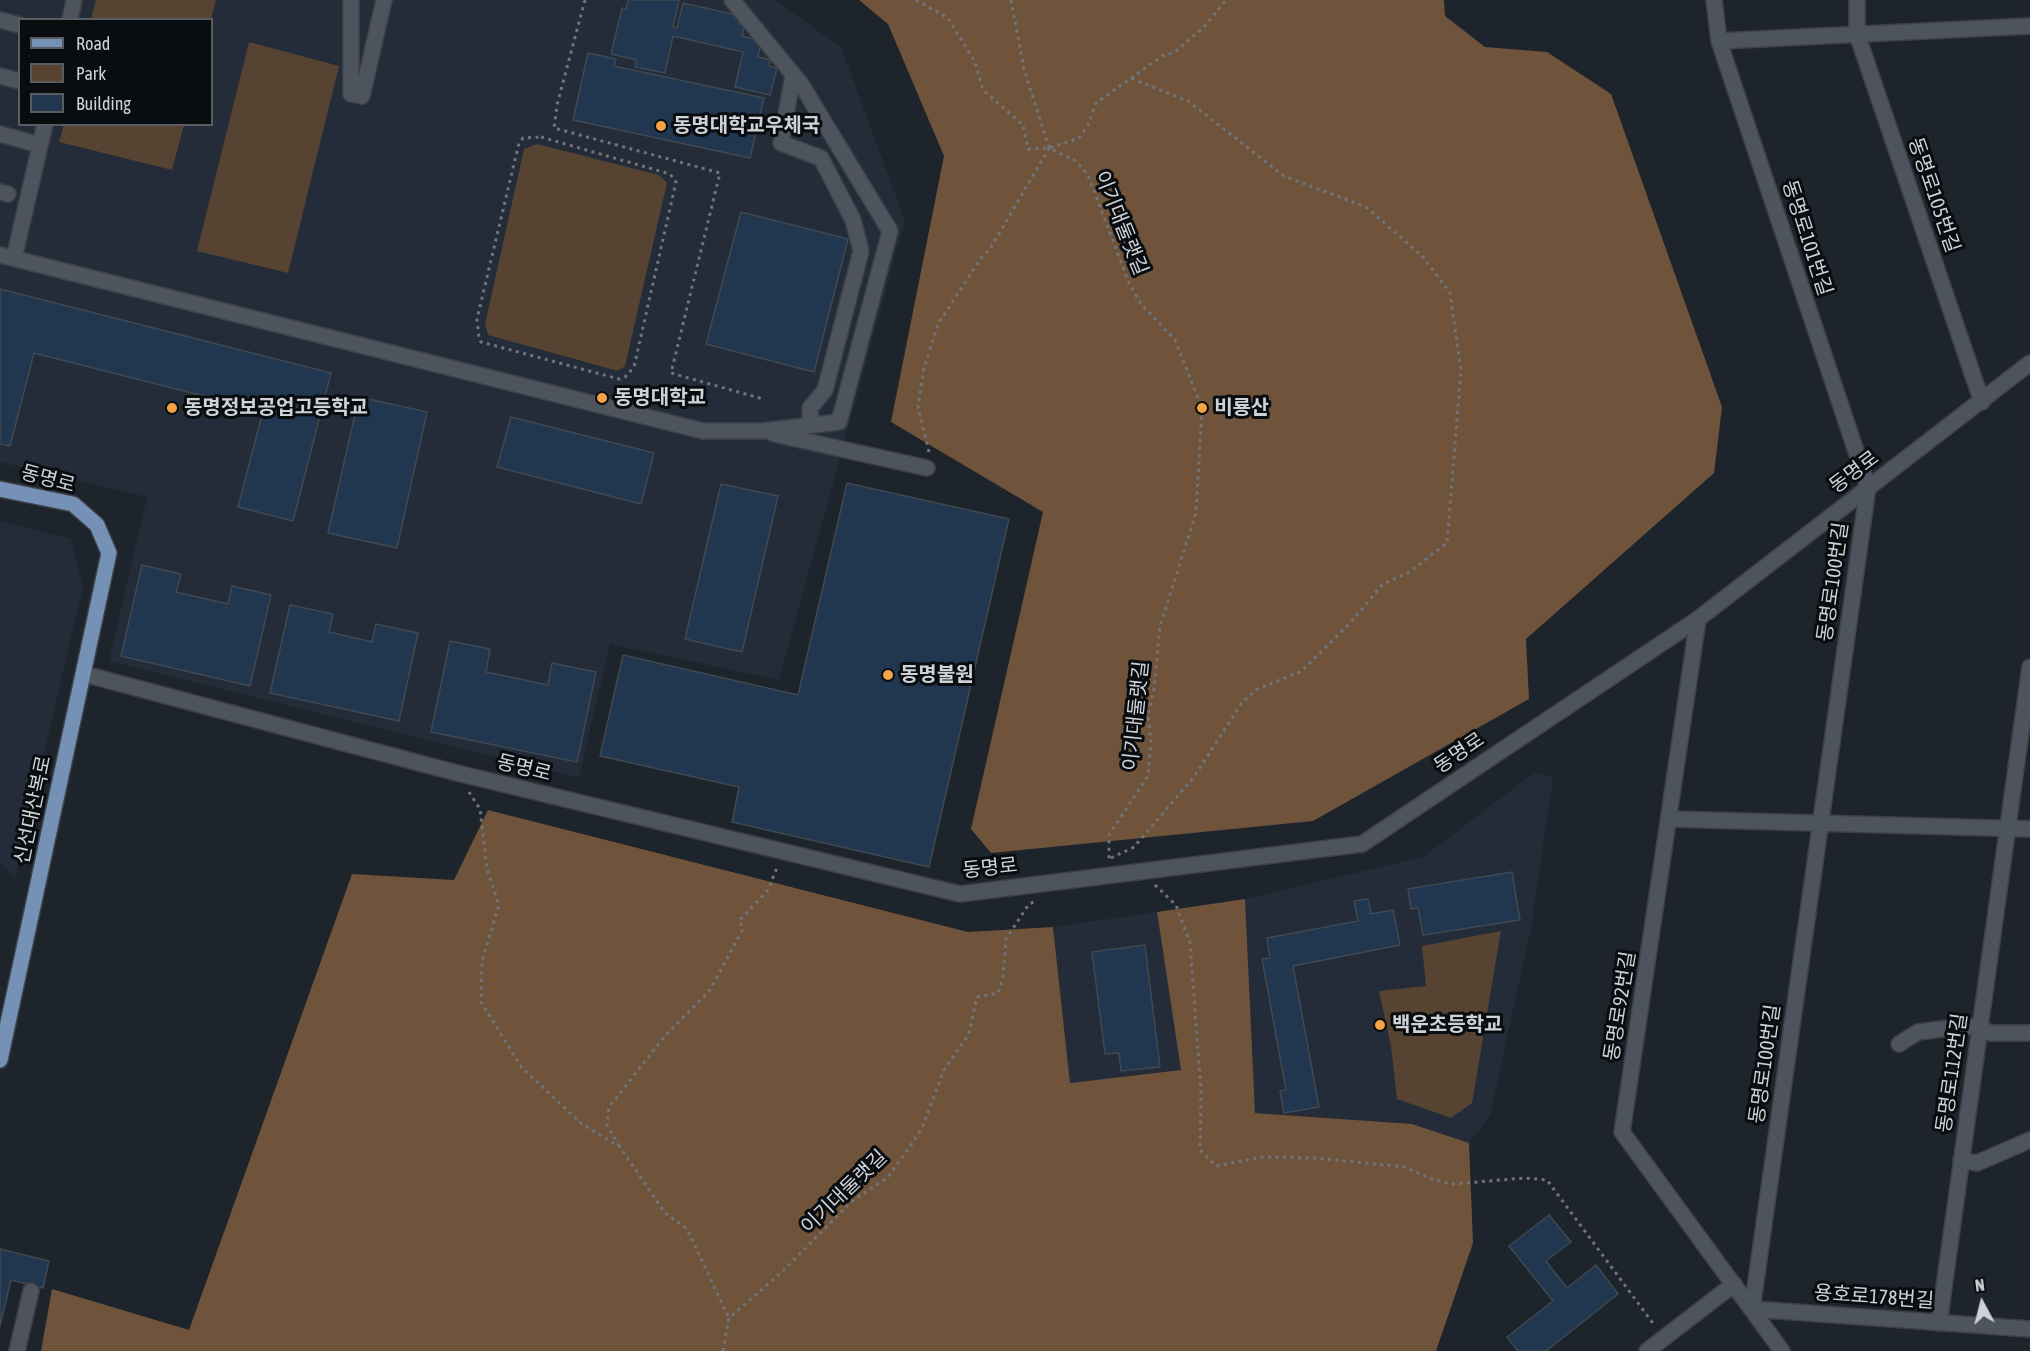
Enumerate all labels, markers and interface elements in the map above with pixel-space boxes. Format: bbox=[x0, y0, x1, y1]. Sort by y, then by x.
legend bbox=[18, 18, 213, 126]
text: Road bbox=[76, 33, 110, 54]
text: Park bbox=[76, 63, 106, 84]
text: Building bbox=[76, 93, 131, 114]
place label: 동명대학교우체국 bbox=[673, 114, 820, 138]
marker: 동명대학교우체국 bbox=[654, 119, 668, 133]
street label: 동명로105번길 bbox=[1903, 134, 1965, 256]
street label: 이기대둘랫길 bbox=[1089, 167, 1153, 279]
street label: 동명로101번길 bbox=[1777, 177, 1837, 299]
place label: 동명대학교 bbox=[614, 386, 706, 410]
marker: 동명대학교 bbox=[595, 391, 609, 405]
place label: 동명정보공업고등학교 bbox=[184, 396, 368, 420]
place label: 비룡산 bbox=[1214, 396, 1269, 420]
marker: 동명정보공업고등학교 bbox=[165, 401, 179, 415]
marker: 비룡산 bbox=[1195, 401, 1209, 415]
street label: 동명로 bbox=[1825, 446, 1883, 498]
street label: 동명로 bbox=[18, 460, 78, 498]
street label: 동명로100번길 bbox=[1813, 521, 1853, 643]
street label: 이기대둘랫길 bbox=[1118, 660, 1154, 772]
place label: 동명불원 bbox=[900, 663, 974, 687]
marker: 동명불원 bbox=[881, 668, 895, 682]
street label: 동명로 bbox=[1429, 728, 1489, 778]
street label: 동명로 bbox=[494, 750, 554, 786]
street label: 신선대산복로 bbox=[10, 754, 56, 866]
street label: 동명로 bbox=[961, 853, 1019, 883]
street label: 동명로92번길 bbox=[1599, 949, 1641, 1063]
street label: 동명로100번길 bbox=[1745, 1003, 1785, 1125]
street label: 동명로112번길 bbox=[1932, 1012, 1972, 1134]
place label: 백운초등학교 bbox=[1392, 1013, 1502, 1037]
marker: 백운초등학교 bbox=[1373, 1018, 1387, 1032]
street label: 이기대둘랫길 bbox=[796, 1145, 892, 1239]
north arrow bbox=[1952, 1273, 2012, 1333]
text: N bbox=[1974, 1276, 1986, 1295]
street label: 용호로178번길 bbox=[1813, 1281, 1935, 1313]

